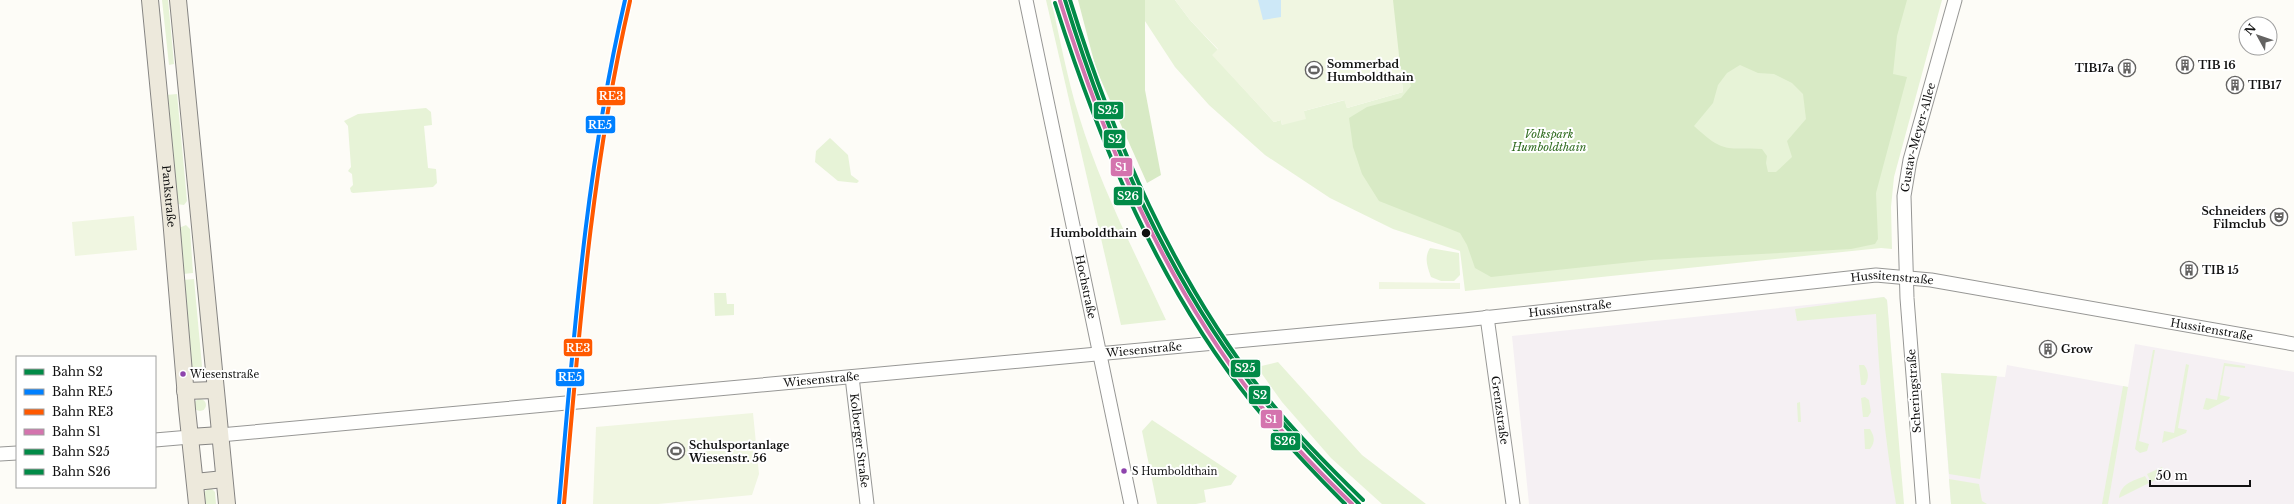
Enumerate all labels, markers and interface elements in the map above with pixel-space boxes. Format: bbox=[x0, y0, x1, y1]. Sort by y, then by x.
north arrow bbox=[2238, 16, 2278, 56]
text: N bbox=[2242, 21, 2259, 38]
building icon: TIB 16 bbox=[2175, 55, 2195, 75]
place label: Sommerbad Humboldthain bbox=[1327, 57, 1414, 84]
building icon: TIB17a bbox=[2117, 58, 2137, 78]
place label: TIB 16 bbox=[2198, 58, 2236, 72]
sports icon: Sommerbad Humboldthain bbox=[1304, 60, 1324, 80]
place label: TIB17a bbox=[2075, 61, 2115, 75]
building icon: TIB17 bbox=[2225, 75, 2245, 95]
place label: TIB17 bbox=[2248, 78, 2281, 92]
street label: Gustav-Meyer-Allee bbox=[1898, 81, 1938, 193]
line badge: RE3 bbox=[596, 86, 626, 106]
text: RE3 bbox=[599, 89, 623, 103]
line badge: S25 bbox=[1093, 101, 1124, 120]
text: S25 bbox=[1098, 103, 1119, 117]
line badge: RE5 bbox=[585, 115, 616, 134]
text: RE5 bbox=[588, 118, 612, 132]
park label: Volkspark Humboldthain bbox=[1511, 127, 1586, 154]
line badge: S2 bbox=[1103, 129, 1126, 149]
text: S2 bbox=[1108, 132, 1122, 146]
line badge: S1 bbox=[1110, 157, 1133, 177]
text: S1 bbox=[1115, 160, 1127, 174]
street label: Pankstraße bbox=[159, 164, 179, 228]
line badge: S26 bbox=[1113, 186, 1143, 206]
text: S26 bbox=[1117, 189, 1139, 203]
place label: Schneiders Filmclub bbox=[2202, 204, 2266, 231]
theatre icon: Schneiders Filmclub bbox=[2269, 207, 2289, 227]
place label: Humboldthain bbox=[1050, 226, 1137, 240]
marker: Humboldthain bbox=[1140, 227, 1152, 239]
street label: Hochstraße bbox=[1072, 254, 1099, 320]
building icon: TIB 15 bbox=[2179, 260, 2199, 280]
place label: TIB 15 bbox=[2202, 263, 2239, 277]
street label: Hussitenstraße bbox=[1850, 268, 1934, 287]
street label: Hussitenstraße bbox=[1528, 297, 1612, 320]
street label: Hussitenstraße bbox=[2169, 315, 2254, 344]
line badge: RE3 bbox=[563, 338, 593, 357]
street label: Wiesenstraße bbox=[1104, 339, 1183, 360]
building icon: Grow bbox=[2038, 339, 2058, 359]
text: RE3 bbox=[566, 341, 590, 355]
place label: Grow bbox=[2061, 342, 2093, 356]
street label: Scheringstraße bbox=[1904, 348, 1924, 434]
legend bbox=[16, 356, 156, 488]
line badge: S25 bbox=[1230, 359, 1261, 378]
text: S25 bbox=[1235, 361, 1256, 375]
text: Bahn S2 bbox=[52, 364, 103, 379]
place label: Wiesenstraße bbox=[189, 368, 259, 381]
line badge: RE5 bbox=[555, 368, 585, 387]
marker: Wiesenstraße bbox=[178, 369, 188, 379]
street label: Wiesenstraße bbox=[782, 369, 860, 390]
text: RE5 bbox=[558, 370, 582, 384]
street label: Grenzstraße bbox=[1488, 375, 1512, 445]
text: Bahn RE5 bbox=[52, 384, 113, 399]
line badge: S2 bbox=[1248, 385, 1271, 405]
text: S2 bbox=[1253, 388, 1267, 402]
street label: Kolberger Straße bbox=[847, 392, 872, 489]
text: Bahn RE3 bbox=[52, 404, 113, 419]
line badge: S1 bbox=[1260, 409, 1283, 429]
text: S1 bbox=[1265, 412, 1277, 426]
text: Bahn S1 bbox=[52, 424, 101, 439]
line badge: S26 bbox=[1270, 432, 1301, 451]
text: S26 bbox=[1274, 434, 1296, 448]
place label: Schulsportanlage Wiesenstr. 56 bbox=[688, 438, 790, 465]
sports icon: Schulsportanlage Wiesenstr. 56 bbox=[666, 441, 686, 461]
text: Bahn S25 bbox=[52, 444, 110, 459]
scale bar bbox=[2150, 462, 2250, 488]
text: Bahn S26 bbox=[52, 464, 111, 479]
place label: S Humboldthain bbox=[1132, 465, 1217, 478]
marker: S Humboldthain bbox=[1119, 466, 1129, 476]
text: 50 m bbox=[2156, 468, 2188, 483]

